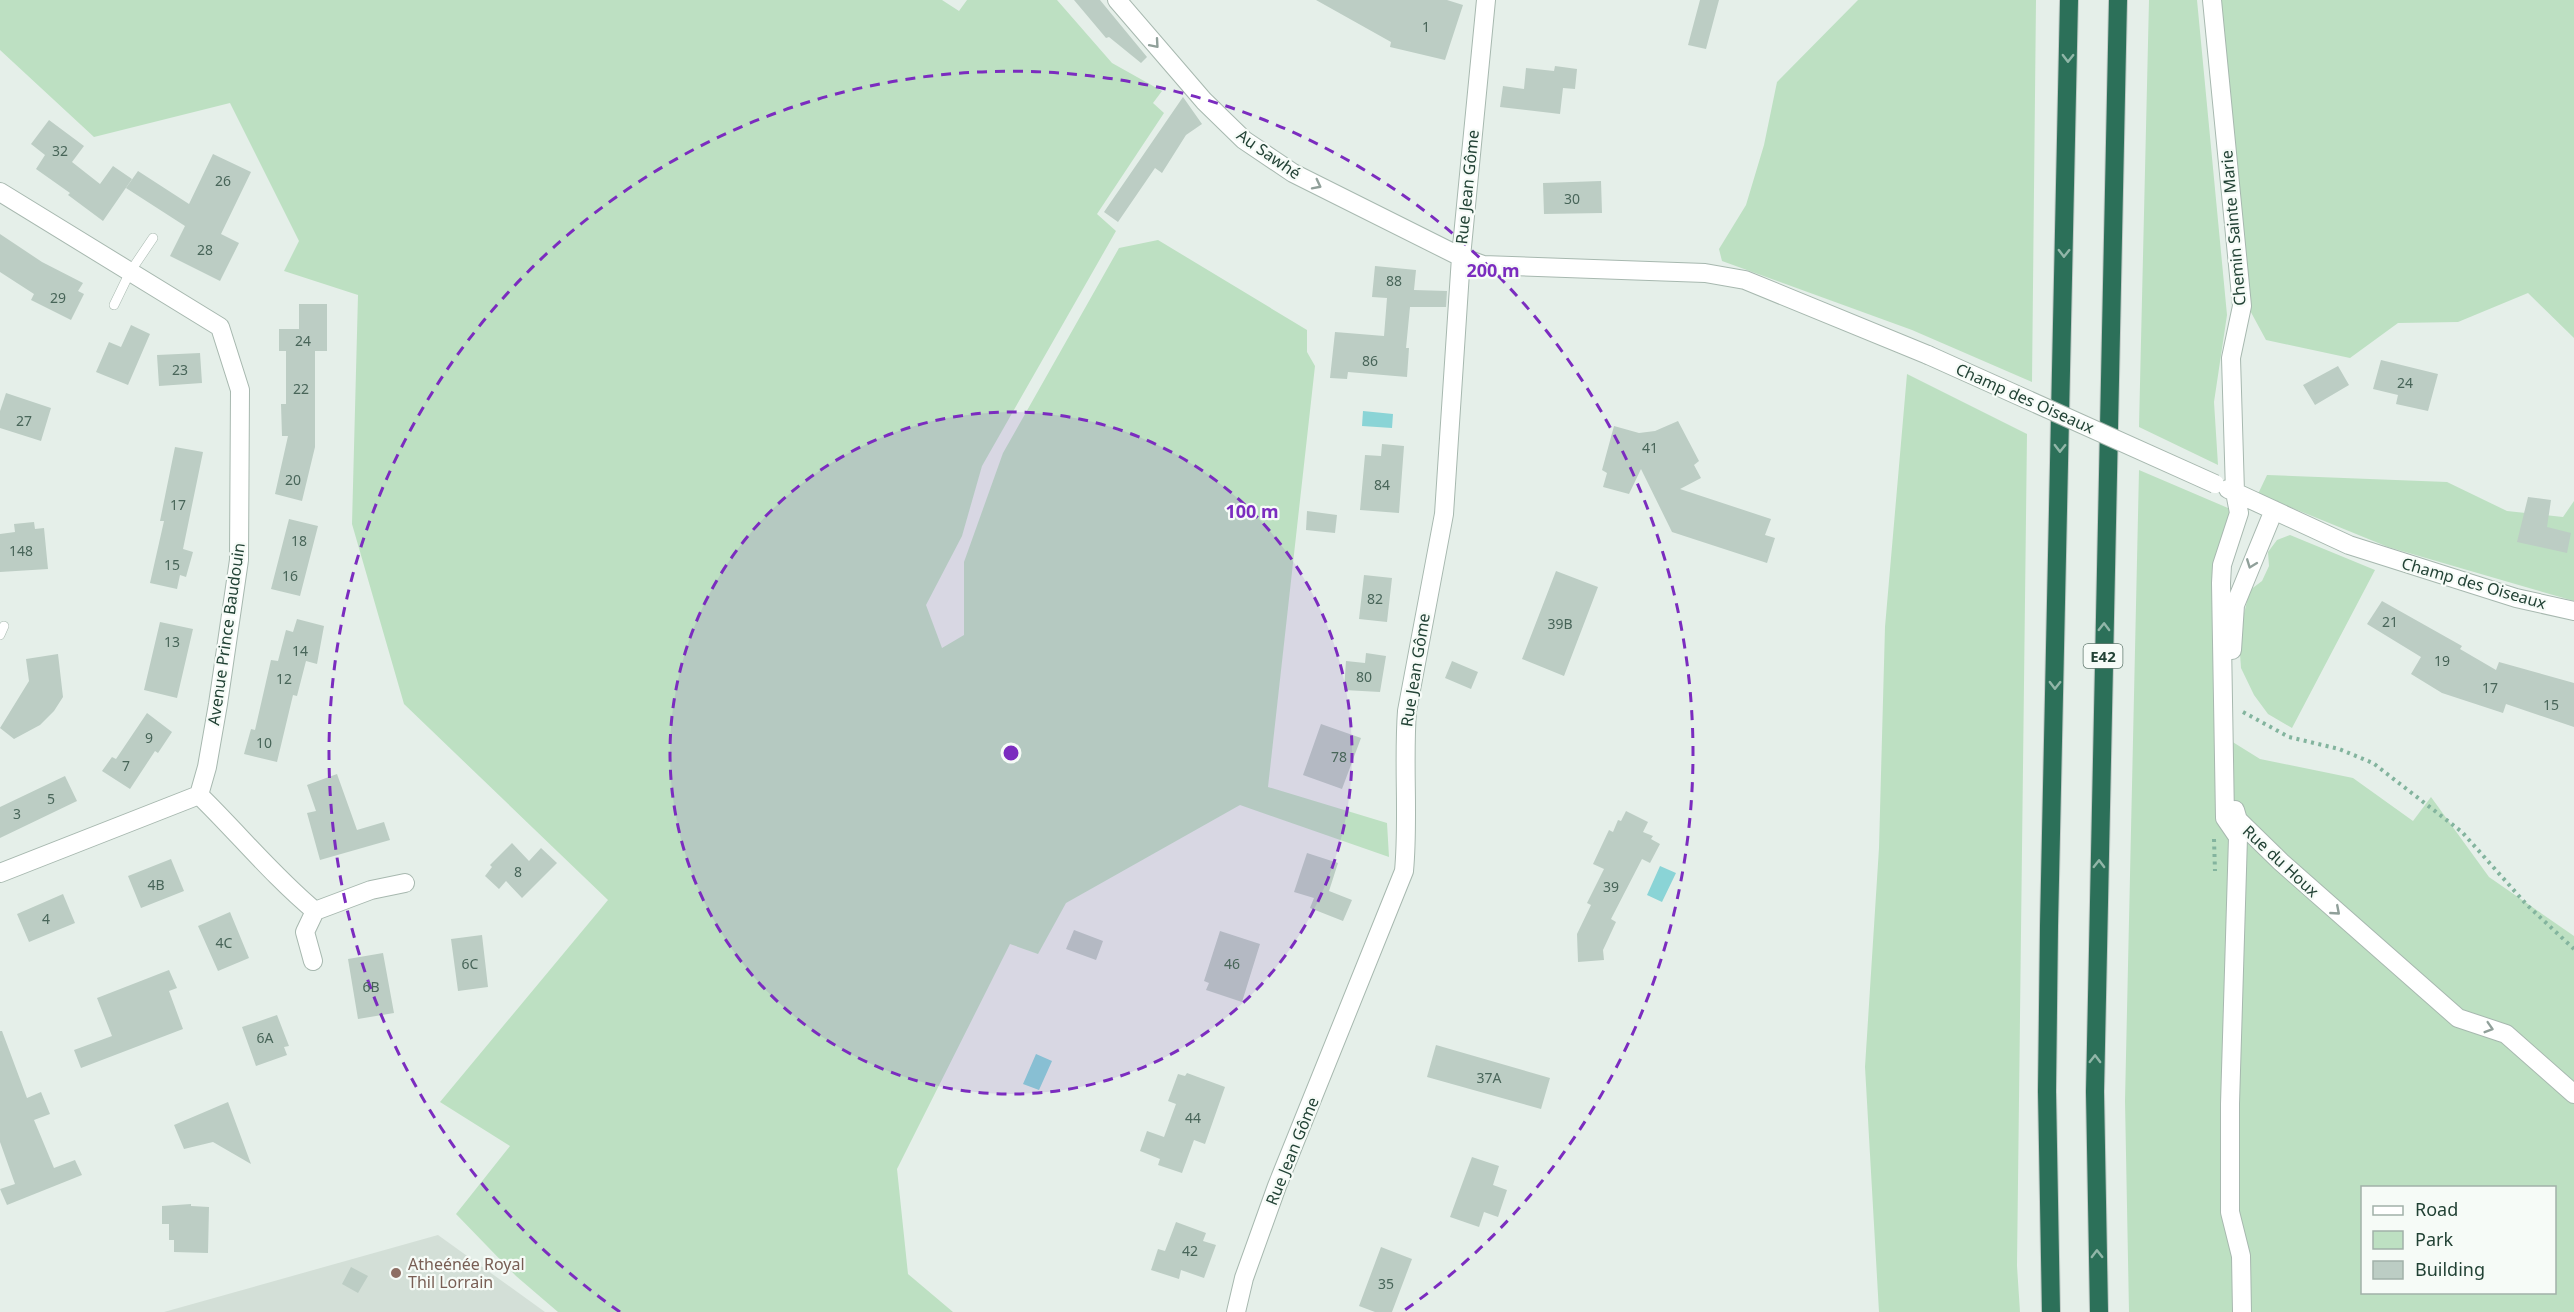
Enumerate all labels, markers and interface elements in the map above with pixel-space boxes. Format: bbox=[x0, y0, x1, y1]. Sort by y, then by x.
house number: 1 bbox=[1422, 17, 1430, 36]
one-way arrow bbox=[1148, 37, 1159, 48]
one-way arrow bbox=[2062, 54, 2074, 63]
street label: Au Sawhé bbox=[1233, 124, 1305, 184]
street label: Rue Jean Gôme bbox=[1450, 129, 1484, 245]
house number: 32 bbox=[52, 141, 68, 160]
street label: Chemin Sainte Marie bbox=[2215, 149, 2251, 307]
house number: 26 bbox=[215, 171, 231, 190]
one-way arrow bbox=[1310, 178, 1321, 189]
house number: 30 bbox=[1564, 189, 1580, 208]
house number: 28 bbox=[197, 240, 213, 259]
one-way arrow bbox=[2058, 249, 2070, 258]
text: 200 m bbox=[1466, 258, 1520, 282]
house number: 88 bbox=[1386, 271, 1402, 290]
house number: 29 bbox=[50, 288, 66, 307]
house number: 24 bbox=[295, 331, 311, 350]
house number: 86 bbox=[1362, 351, 1378, 370]
street label: Champ des Oiseaux bbox=[1952, 358, 2098, 439]
house number: 23 bbox=[172, 360, 188, 379]
house number: 24 bbox=[2397, 373, 2413, 392]
house number: 22 bbox=[293, 379, 309, 398]
house number: 27 bbox=[16, 411, 32, 430]
house number: 41 bbox=[1642, 438, 1658, 457]
one-way arrow bbox=[2053, 444, 2066, 453]
house number: 20 bbox=[285, 470, 301, 489]
house number: 84 bbox=[1374, 475, 1390, 494]
house number: 17 bbox=[170, 495, 186, 514]
text: 100 m bbox=[1225, 499, 1279, 523]
house number: 18 bbox=[291, 531, 307, 550]
house number: 148 bbox=[9, 541, 33, 560]
street label: Avenue Prince Baudouin bbox=[202, 541, 250, 727]
street label: Champ des Oiseaux bbox=[2399, 552, 2549, 614]
house number: 15 bbox=[164, 555, 180, 574]
one-way arrow bbox=[2246, 557, 2258, 568]
house number: 16 bbox=[282, 566, 298, 585]
house number: 82 bbox=[1367, 589, 1383, 608]
street label: Rue Jean Gôme bbox=[1395, 612, 1435, 728]
house number: 21 bbox=[2382, 612, 2398, 631]
house number: 39B bbox=[1547, 614, 1573, 633]
one-way arrow bbox=[2098, 622, 2110, 631]
house number: 13 bbox=[164, 632, 180, 651]
house number: 14 bbox=[292, 641, 308, 660]
road number: E42 bbox=[2084, 644, 2122, 668]
house number: 19 bbox=[2434, 651, 2450, 670]
house number: 80 bbox=[1356, 667, 1372, 686]
house number: 12 bbox=[276, 669, 292, 688]
house number: 17 bbox=[2482, 678, 2498, 697]
one-way arrow bbox=[2048, 681, 2061, 690]
house number: 15 bbox=[2543, 695, 2559, 714]
house number: 9 bbox=[145, 728, 153, 747]
house number: 10 bbox=[256, 733, 272, 752]
centre of rings bbox=[1001, 743, 1021, 763]
house number: 78 bbox=[1331, 747, 1347, 766]
house number: 7 bbox=[122, 756, 130, 775]
house number: 5 bbox=[47, 789, 55, 808]
house number: 3 bbox=[13, 804, 21, 823]
street label: Rue du Houx bbox=[2238, 820, 2324, 902]
one-way arrow bbox=[2093, 859, 2106, 868]
house number: 8 bbox=[514, 862, 522, 881]
house number: 4B bbox=[147, 875, 165, 894]
house number: 39 bbox=[1603, 877, 1619, 896]
one-way arrow bbox=[2329, 904, 2340, 915]
house number: 4 bbox=[42, 909, 50, 928]
house number: 4C bbox=[216, 933, 233, 952]
house number: 6C bbox=[462, 954, 479, 973]
house number: 46 bbox=[1224, 954, 1240, 973]
house number: 6B bbox=[362, 977, 380, 996]
one-way arrow bbox=[2483, 1021, 2493, 1033]
house number: 6A bbox=[257, 1028, 274, 1047]
one-way arrow bbox=[2089, 1054, 2101, 1063]
house number: 37A bbox=[1477, 1068, 1502, 1087]
street label: Rue Jean Gôme bbox=[1260, 1094, 1324, 1208]
house number: 44 bbox=[1185, 1108, 1201, 1127]
legend bbox=[2361, 1186, 2556, 1294]
text: Road bbox=[2415, 1197, 2458, 1221]
text: Park bbox=[2415, 1227, 2453, 1251]
house number: 42 bbox=[1182, 1241, 1198, 1260]
one-way arrow bbox=[2091, 1249, 2103, 1258]
place label: Atheénée Royal Thil Lorrain bbox=[408, 1253, 525, 1293]
text: Building bbox=[2415, 1257, 2485, 1281]
marker: Atheénée Royal Thil Lorrain bbox=[389, 1266, 403, 1280]
house number: 35 bbox=[1378, 1274, 1394, 1293]

